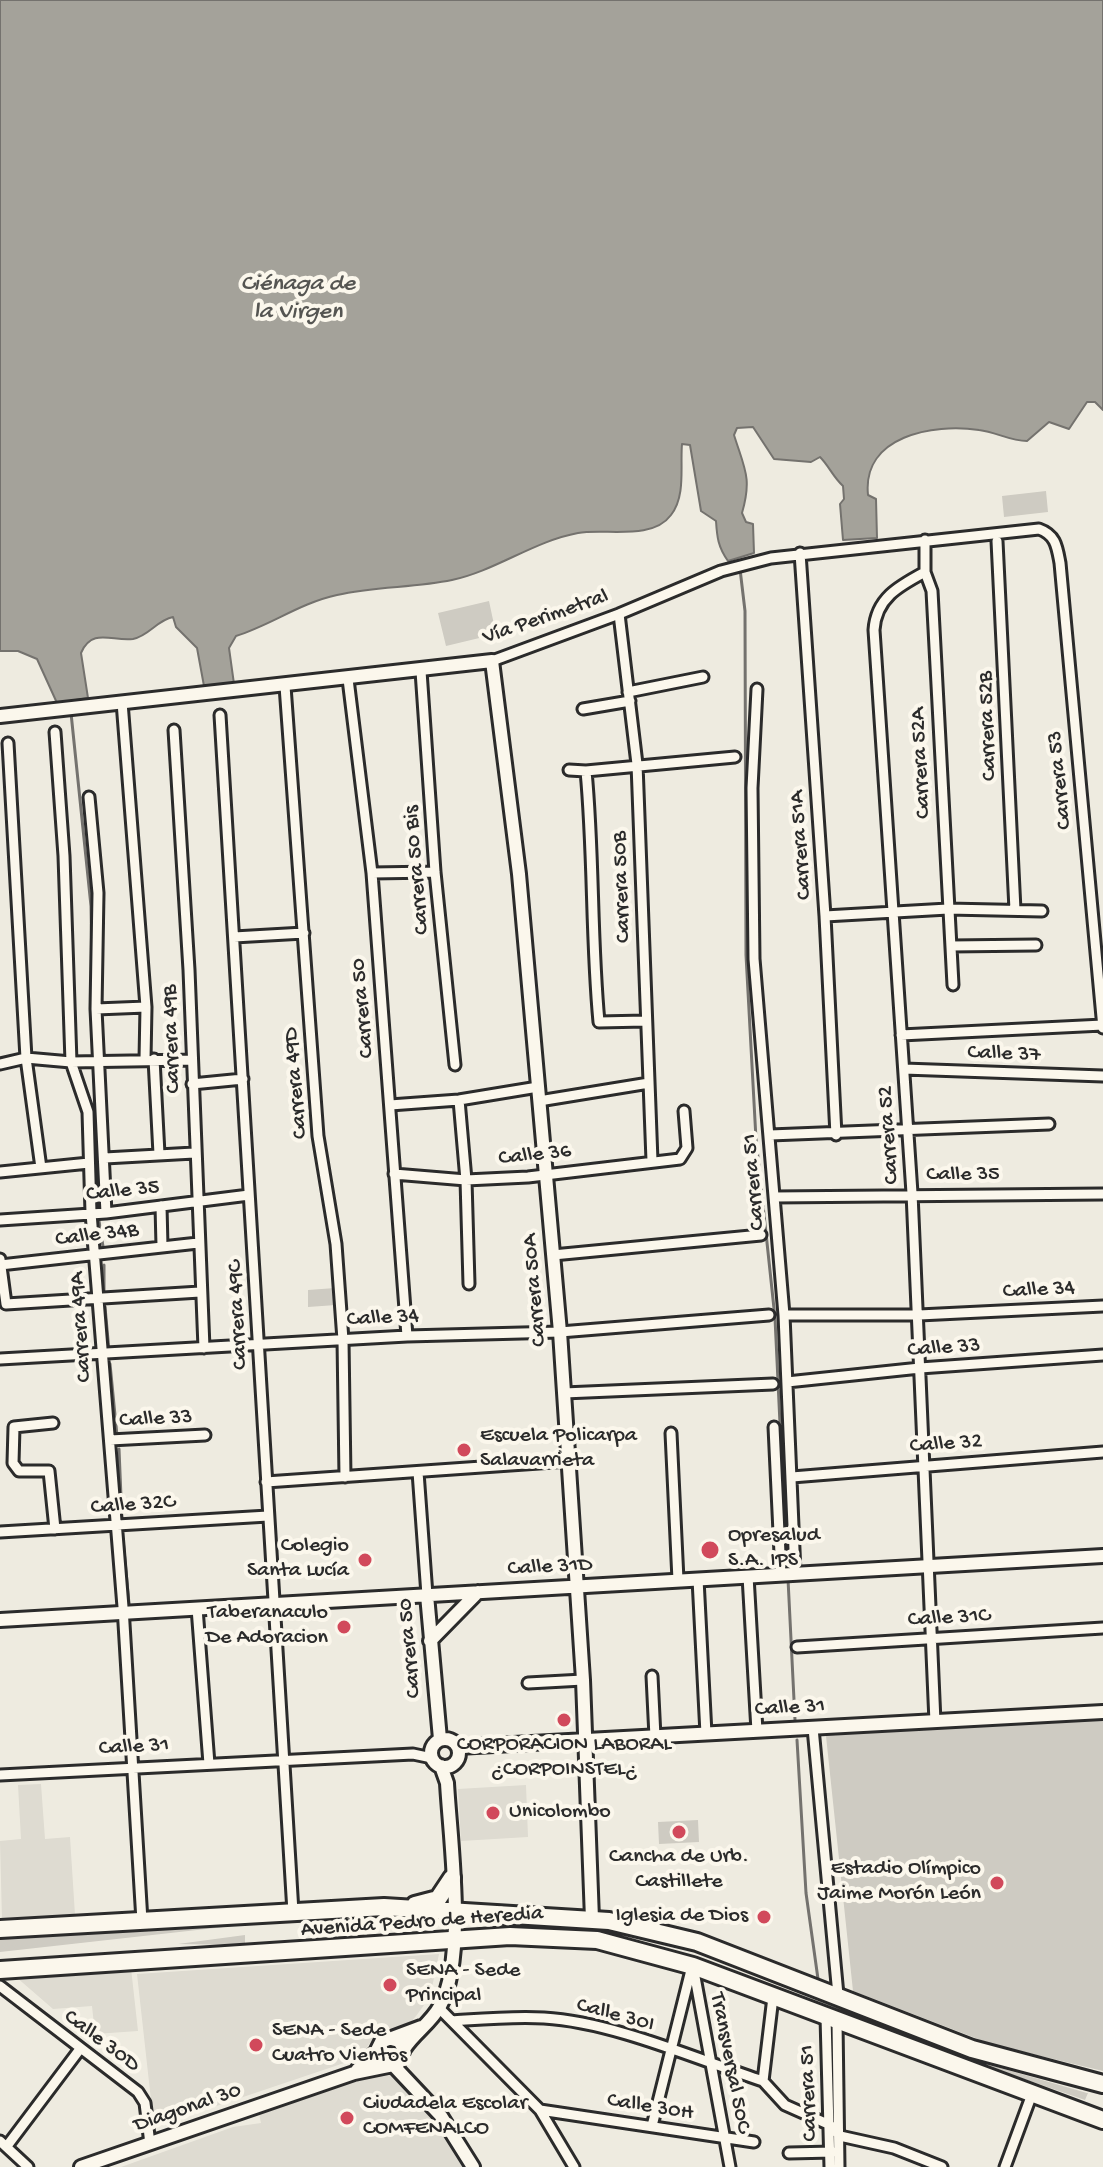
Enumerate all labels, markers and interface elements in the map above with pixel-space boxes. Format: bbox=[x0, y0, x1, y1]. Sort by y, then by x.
water label: Ciénaga de la Virgen bbox=[241, 271, 355, 327]
street label: Vía Perimetral bbox=[480, 584, 612, 652]
street label: Carrera 52B bbox=[974, 671, 1004, 781]
street label: Carrera 52A bbox=[906, 707, 938, 819]
street label: Carrera 53 bbox=[1043, 729, 1079, 831]
street label: Carrera 51A bbox=[785, 789, 819, 901]
street label: Carrera 50 Bis bbox=[399, 804, 437, 936]
street label: Carrera 50B bbox=[608, 831, 638, 943]
street label: Carrera 50 bbox=[346, 957, 382, 1059]
street label: Carrera 49B bbox=[158, 984, 188, 1094]
street label: Carrera 49D bbox=[279, 1026, 315, 1140]
street label: Calle 37 bbox=[967, 1041, 1041, 1069]
street label: Carrera 52 bbox=[873, 1085, 907, 1185]
street label: Carrera 51 bbox=[738, 1133, 772, 1231]
street label: Calle 36 bbox=[497, 1139, 573, 1173]
street label: Calle 35 bbox=[926, 1163, 1000, 1189]
street label: Calle 35 bbox=[85, 1175, 161, 1209]
street label: Calle 34B bbox=[54, 1218, 140, 1254]
street label: Carrera 50A bbox=[518, 1232, 554, 1348]
street label: Carrera 49C bbox=[223, 1260, 255, 1370]
street label: Carrera 49A bbox=[65, 1271, 99, 1383]
street label: Calle 34 bbox=[1002, 1276, 1076, 1306]
street label: Calle 34 bbox=[346, 1304, 420, 1334]
street label: Calle 33 bbox=[907, 1333, 981, 1365]
street label: Calle 33 bbox=[119, 1405, 193, 1435]
place label: Escuela Policarpa Salavarrieta bbox=[480, 1424, 637, 1476]
street label: Calle 32 bbox=[909, 1429, 983, 1461]
marker: Escuela Policarpa Salavarrieta bbox=[455, 1441, 473, 1459]
street label: Calle 32C bbox=[90, 1490, 176, 1522]
place label: Opresalud S.A. IPS bbox=[728, 1524, 820, 1576]
place label: Colegio Santa Lucía bbox=[247, 1534, 349, 1586]
marker: Opresalud S.A. IPS bbox=[699, 1539, 721, 1561]
marker: Colegio Santa Lucía bbox=[356, 1551, 374, 1569]
street label: Calle 31D bbox=[507, 1553, 593, 1583]
street label: Carrera 50 bbox=[393, 1597, 429, 1699]
place label: Taberanaculo De Adoracion bbox=[206, 1601, 328, 1652]
street label: Calle 31C bbox=[907, 1604, 991, 1634]
marker: Taberanaculo De Adoracion bbox=[335, 1618, 353, 1636]
street label: Calle 31 bbox=[754, 1694, 826, 1724]
marker: CORPORACION LABORAL ¿CORPOINSTEL¿ bbox=[555, 1711, 573, 1729]
street label: Calle 31 bbox=[98, 1733, 170, 1763]
place label: CORPORACION LABORAL ¿CORPOINSTEL¿ bbox=[457, 1733, 671, 1784]
place label: Unicolombo bbox=[509, 1800, 611, 1826]
marker: Unicolombo bbox=[484, 1804, 502, 1822]
marker: Cancha de Urb. Castillete bbox=[670, 1823, 688, 1841]
place label: Cancha de Urb. Castillete bbox=[609, 1845, 749, 1896]
place label: Estadio Olímpico Jaime Morón León bbox=[817, 1857, 981, 1908]
marker: Estadio Olímpico Jaime Morón León bbox=[988, 1874, 1006, 1892]
street label: Avenida Pedro de Heredia bbox=[300, 1901, 544, 1945]
place label: Iglesia de Dios bbox=[616, 1904, 748, 1930]
marker: Iglesia de Dios bbox=[755, 1908, 773, 1926]
place label: SENA - Sede Principal bbox=[406, 1959, 520, 2010]
marker: SENA - Sede Principal bbox=[381, 1976, 399, 1994]
street label: Transversal 50C bbox=[702, 1991, 756, 2135]
street label: Calle 30I bbox=[573, 1993, 657, 2039]
street label: Calle 30D bbox=[58, 2005, 144, 2079]
place label: SENA - Sede Cuatro Vientos bbox=[272, 2019, 407, 2070]
marker: SENA - Sede Cuatro Vientos bbox=[247, 2036, 265, 2054]
street label: Carrera 51 bbox=[795, 2044, 825, 2142]
street label: Diagonal 30 bbox=[131, 2078, 245, 2140]
street label: Calle 30H bbox=[605, 2088, 695, 2128]
place label: Ciudadela Escolar COMFENALCO bbox=[363, 2092, 527, 2144]
marker: Ciudadela Escolar COMFENALCO bbox=[338, 2109, 356, 2127]

